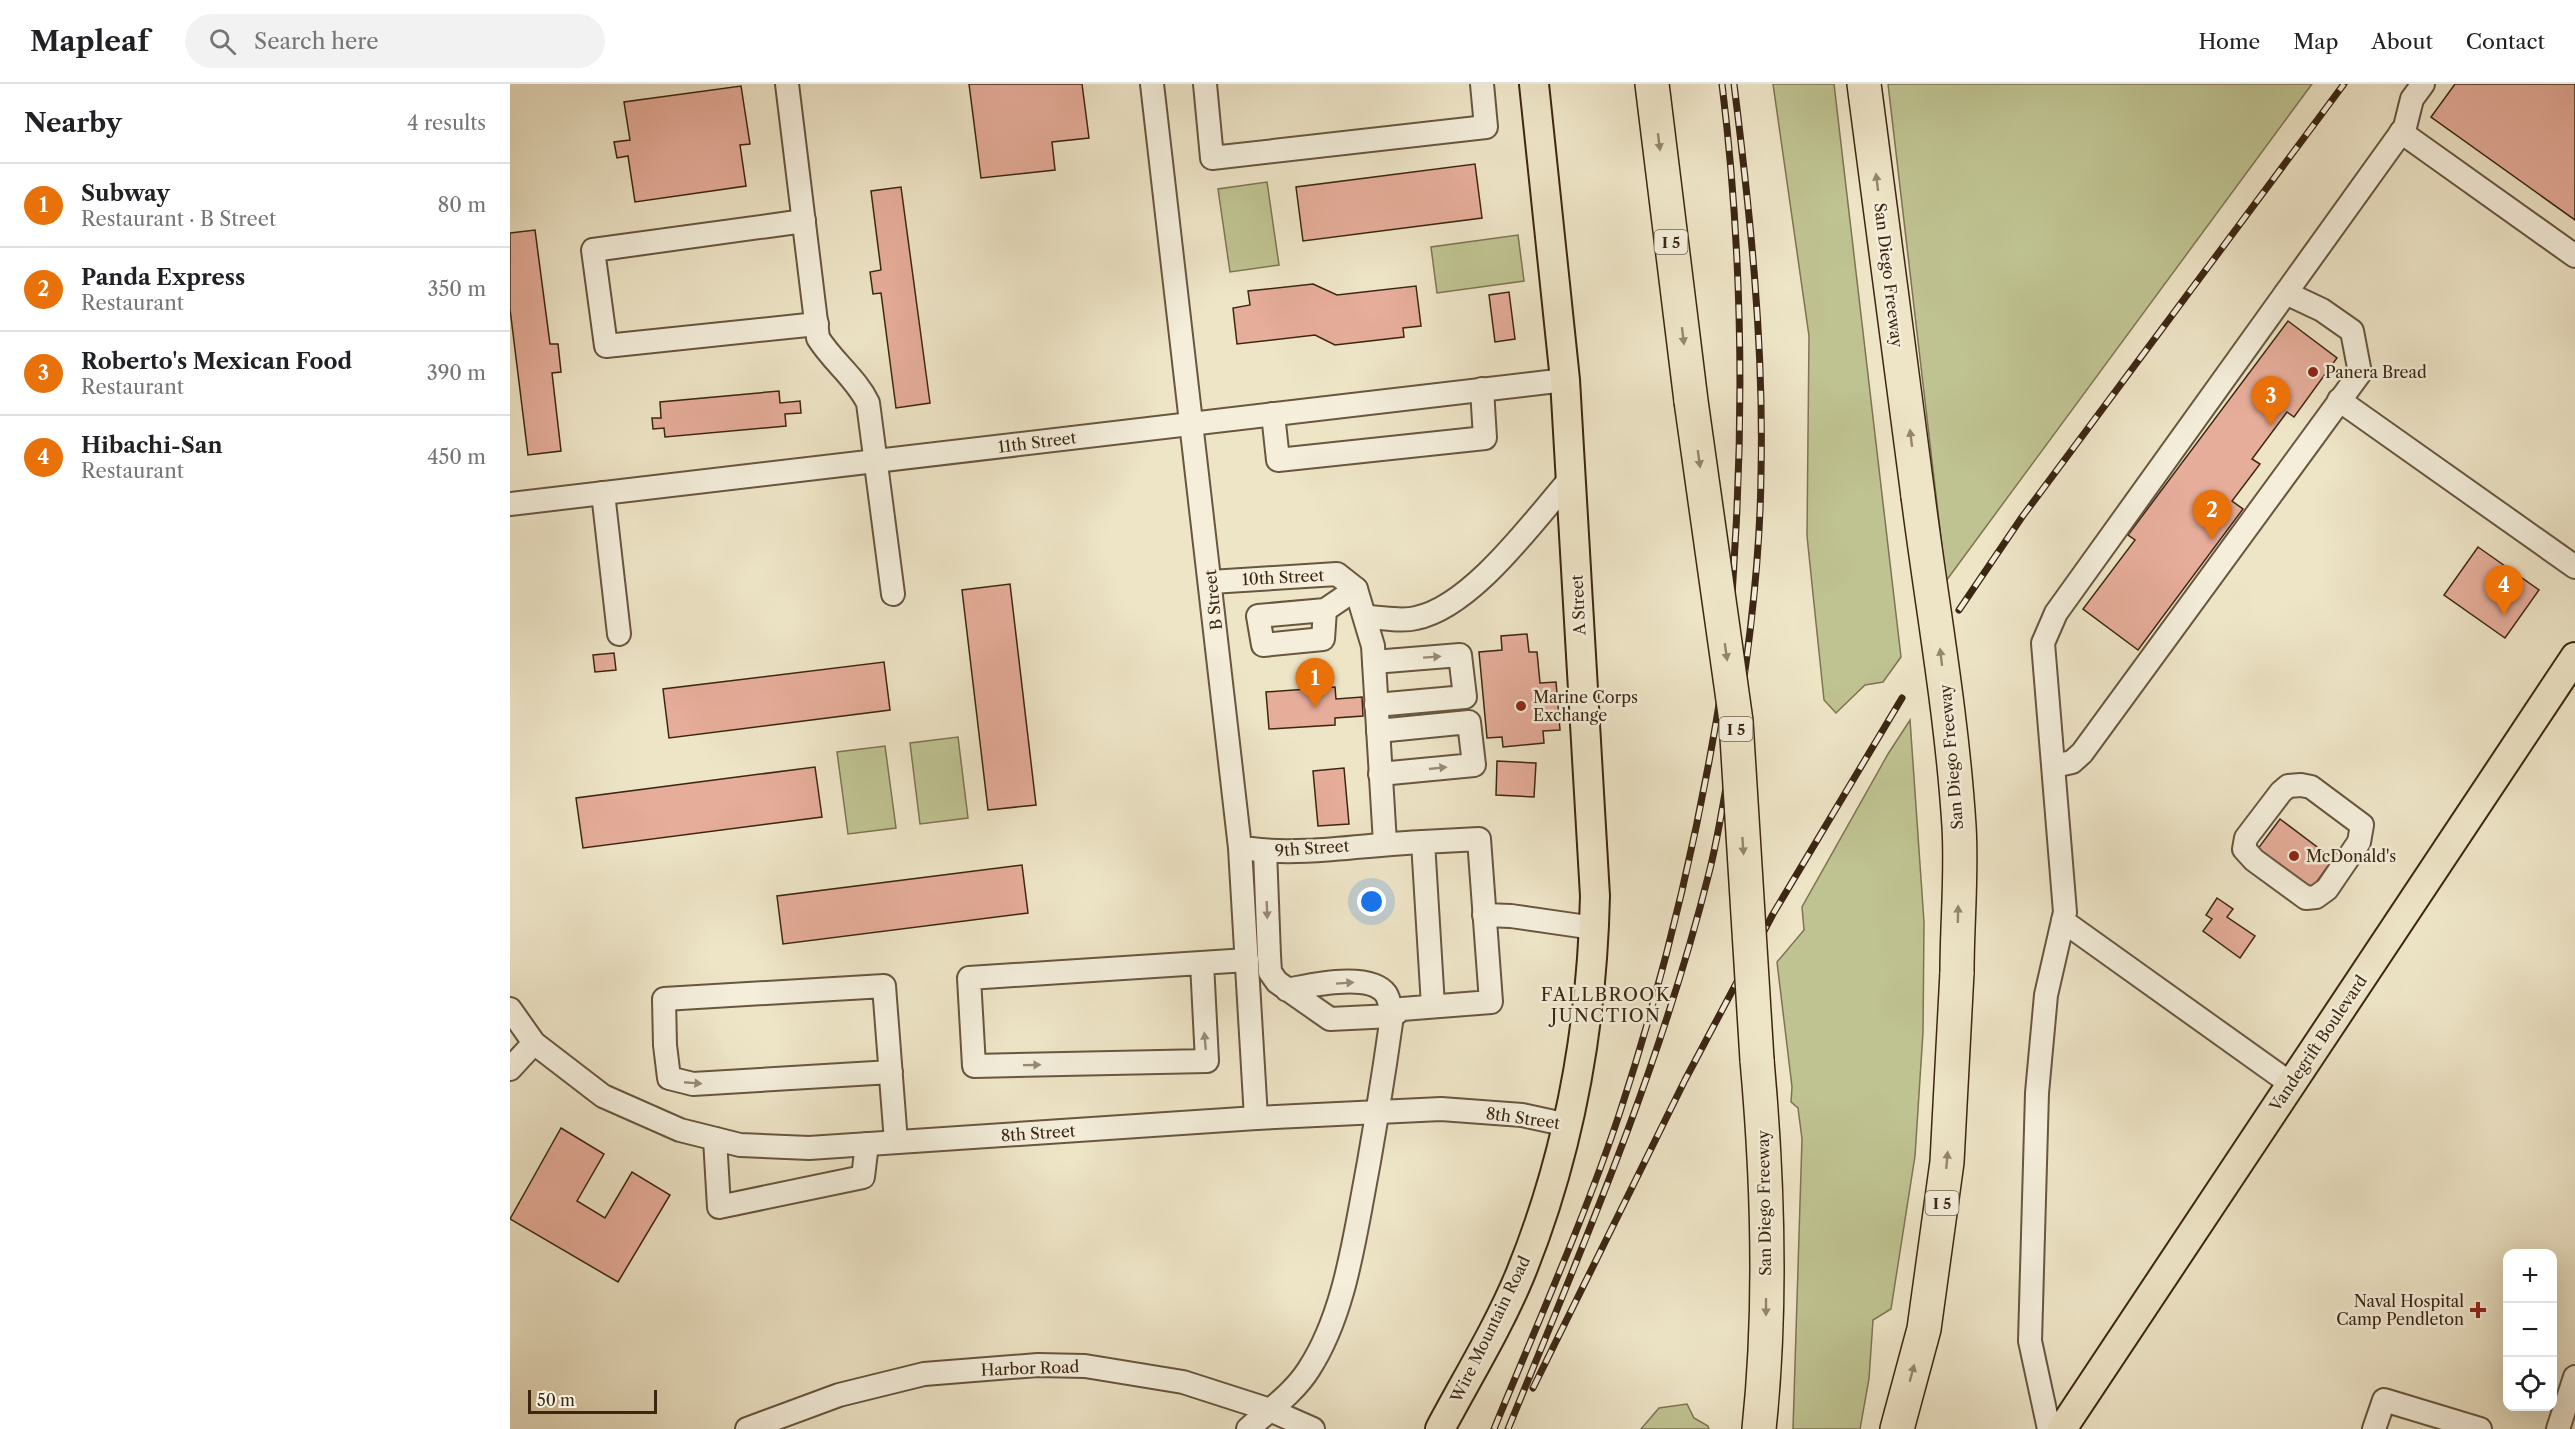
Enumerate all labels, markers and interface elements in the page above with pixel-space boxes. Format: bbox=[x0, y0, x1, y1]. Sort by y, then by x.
search box bbox=[185, 14, 605, 68]
text: Mapleaf bbox=[30, 24, 149, 58]
icon: search bbox=[206, 25, 239, 58]
text: Search here bbox=[254, 28, 379, 55]
text: Home bbox=[2199, 29, 2260, 54]
text: Map bbox=[2293, 29, 2338, 54]
text: About bbox=[2371, 29, 2433, 54]
text: Contact bbox=[2466, 29, 2545, 54]
text: Nearby bbox=[24, 107, 122, 139]
text: 4 results bbox=[407, 111, 486, 135]
one-way arrow bbox=[1654, 133, 1664, 152]
one-way arrow bbox=[1873, 172, 1882, 191]
text: Subway bbox=[81, 180, 170, 207]
text: 1 bbox=[39, 193, 48, 217]
text: 80 m bbox=[438, 193, 486, 217]
street label: San Diego Freeway bbox=[1870, 201, 1908, 350]
text: Restaurant · B Street bbox=[81, 207, 276, 231]
road number: I 5 bbox=[1654, 230, 1688, 254]
text: Panda Express bbox=[81, 264, 245, 291]
text: 2 bbox=[38, 277, 49, 301]
text: 350 m bbox=[428, 277, 486, 301]
text: Restaurant bbox=[81, 291, 184, 315]
one-way arrow bbox=[1678, 326, 1687, 345]
text: Roberto's Mexican Food bbox=[81, 348, 352, 375]
text: 3 bbox=[38, 361, 49, 385]
text: 390 m bbox=[427, 361, 486, 385]
place label: Panera Bread bbox=[2325, 362, 2427, 382]
marker: Panera Bread bbox=[2306, 365, 2320, 379]
text: Restaurant bbox=[81, 375, 184, 399]
pin: 3 bbox=[2252, 376, 2290, 426]
street label: 11th Street bbox=[997, 427, 1078, 457]
one-way arrow bbox=[1906, 428, 1915, 447]
text: Hibachi-San bbox=[81, 432, 223, 459]
text: 4 bbox=[38, 445, 49, 469]
text: 450 m bbox=[427, 445, 486, 469]
one-way arrow bbox=[1694, 449, 1703, 468]
text: Restaurant bbox=[81, 459, 184, 483]
pin: 2 bbox=[2192, 490, 2232, 540]
street label: 10th Street bbox=[1241, 565, 1325, 589]
pin: 4 bbox=[2484, 566, 2524, 615]
street label: B Street bbox=[1200, 568, 1226, 631]
street label: A Street bbox=[1566, 574, 1590, 637]
one-way arrow bbox=[1721, 642, 1731, 661]
one-way arrow bbox=[1936, 647, 1946, 666]
one-way arrow bbox=[1423, 652, 1442, 662]
pin: 1 bbox=[1296, 658, 1334, 708]
street label: San Diego Freeway bbox=[1935, 682, 1967, 830]
place label: Marine Corps Exchange bbox=[1533, 687, 1638, 725]
marker: Marine Corps Exchange bbox=[1514, 699, 1528, 713]
road number: I 5 bbox=[1720, 717, 1752, 741]
one-way arrow bbox=[1429, 763, 1448, 773]
street label: 9th Street bbox=[1274, 835, 1350, 861]
one-way arrow bbox=[1739, 836, 1748, 855]
place label: McDonald's bbox=[2306, 846, 2396, 866]
marker: McDonald's bbox=[2287, 849, 2301, 863]
your location bbox=[1357, 887, 1386, 916]
one-way arrow bbox=[1263, 900, 1272, 919]
one-way arrow bbox=[1953, 904, 1962, 923]
street label: Vandegrift Boulevard bbox=[2264, 971, 2371, 1116]
one-way arrow bbox=[1335, 978, 1354, 988]
district label: FALLBROOK JUNCTION bbox=[1541, 984, 1671, 1027]
one-way arrow bbox=[1200, 1031, 1210, 1050]
one-way arrow bbox=[1023, 1060, 1042, 1070]
one-way arrow bbox=[683, 1078, 702, 1087]
street label: 8th Street bbox=[1485, 1103, 1562, 1133]
street label: 8th Street bbox=[1000, 1120, 1076, 1146]
street label: San Diego Freeway bbox=[1753, 1129, 1775, 1276]
one-way arrow bbox=[1942, 1150, 1952, 1169]
road number: I 5 bbox=[1926, 1191, 1958, 1215]
map controls bbox=[2503, 1249, 2557, 1411]
button: + bbox=[2503, 1249, 2557, 1303]
street label: Wire Mountain Road bbox=[1445, 1252, 1534, 1406]
place label: Naval Hospital Camp Pendleton bbox=[2336, 1291, 2464, 1329]
one-way arrow bbox=[1761, 1297, 1771, 1316]
marker: Naval Hospital Camp Pendleton bbox=[2469, 1301, 2487, 1319]
button: − bbox=[2503, 1303, 2557, 1357]
street label: Harbor Road bbox=[980, 1356, 1080, 1380]
button: locate bbox=[2503, 1357, 2557, 1411]
one-way arrow bbox=[1908, 1363, 1917, 1381]
scale bar bbox=[528, 1387, 657, 1414]
text: 50 m bbox=[537, 1390, 575, 1410]

